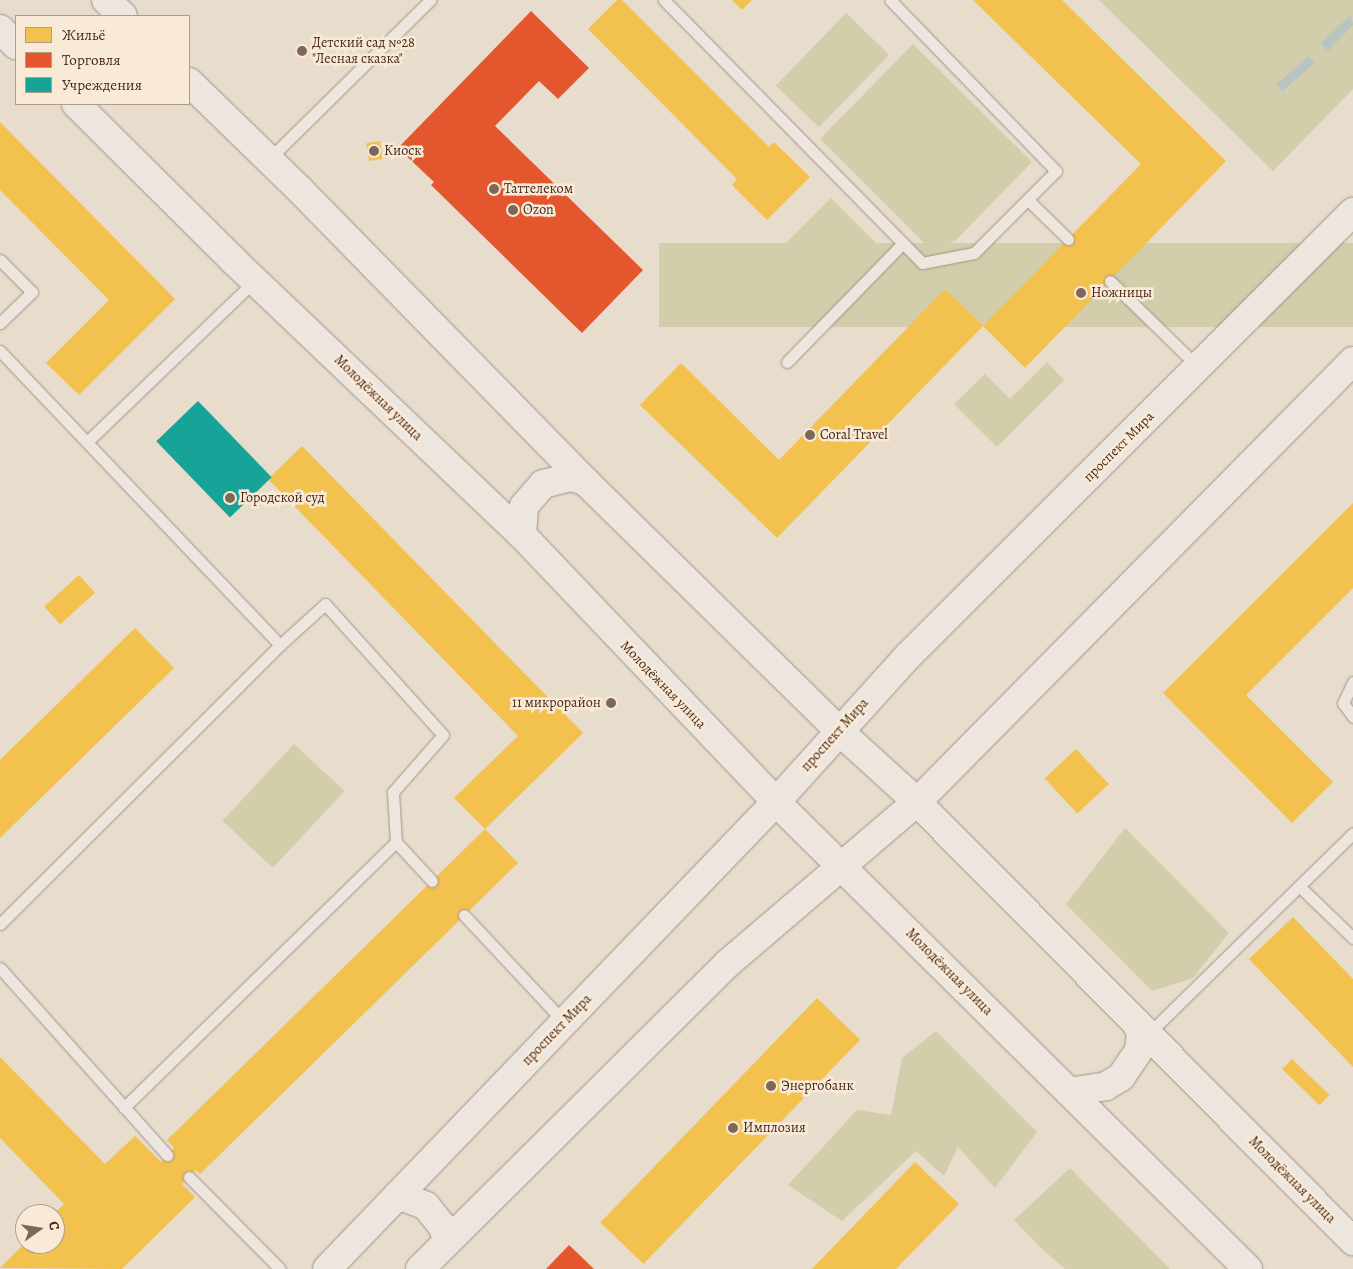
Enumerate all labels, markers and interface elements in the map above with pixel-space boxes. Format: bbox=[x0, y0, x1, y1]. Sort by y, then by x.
legend bbox=[15, 15, 190, 105]
text: Жильё bbox=[62, 25, 105, 45]
place label: Детский сад №28 "Лесная сказка" bbox=[312, 35, 415, 68]
marker: Детский сад №28 "Лесная сказка" bbox=[296, 45, 308, 57]
text: Торговля bbox=[62, 50, 120, 70]
text: Учреждения bbox=[62, 75, 142, 95]
place label: Киоск bbox=[384, 143, 422, 159]
marker: Киоск bbox=[368, 145, 380, 157]
place label: Таттелеком bbox=[504, 181, 573, 197]
marker: Таттелеком bbox=[488, 183, 500, 195]
place label: Ozon bbox=[523, 202, 554, 218]
marker: Ozon bbox=[507, 204, 519, 216]
place label: Ножницы bbox=[1091, 285, 1152, 301]
marker: Ножницы bbox=[1075, 287, 1087, 299]
street label: Молодёжная улица bbox=[330, 352, 426, 444]
street label: проспект Мира bbox=[1080, 408, 1158, 486]
place label: Coral Travel bbox=[820, 427, 888, 443]
marker: Coral Travel bbox=[804, 429, 816, 441]
place label: Городской суд bbox=[240, 490, 325, 506]
marker: Городской суд bbox=[224, 492, 236, 504]
street label: Молодёжная улица bbox=[617, 637, 709, 733]
place label: 11 микрорайон bbox=[512, 695, 601, 711]
street label: проспект Мира bbox=[798, 695, 872, 775]
marker: 11 микрорайон bbox=[605, 697, 617, 709]
street label: Молодёжная улица bbox=[902, 925, 996, 1019]
street label: проспект Мира bbox=[519, 991, 595, 1069]
place label: Энергобанк bbox=[781, 1078, 854, 1094]
marker: Энергобанк bbox=[765, 1080, 777, 1092]
place label: Имплозия bbox=[743, 1120, 806, 1136]
marker: Имплозия bbox=[727, 1122, 739, 1134]
street label: Молодёжная улица bbox=[1245, 1133, 1339, 1227]
north arrow bbox=[15, 1204, 65, 1254]
text: С bbox=[44, 1219, 64, 1232]

